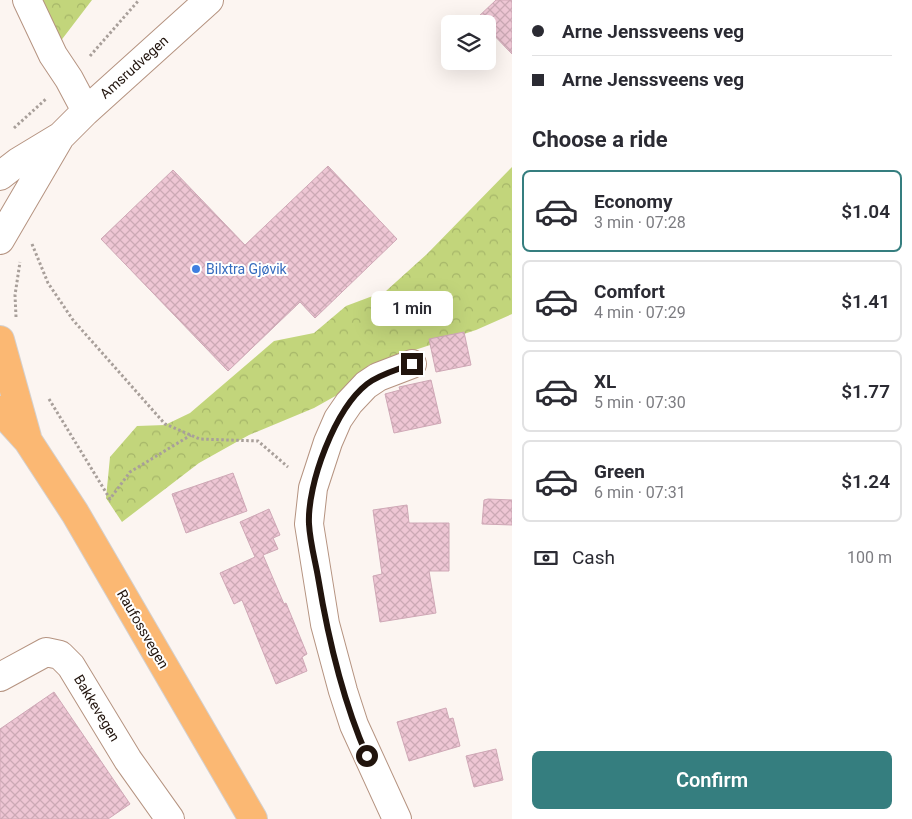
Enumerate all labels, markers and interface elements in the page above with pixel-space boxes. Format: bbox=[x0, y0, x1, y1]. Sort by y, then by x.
map controls bbox=[441, 15, 496, 70]
button: layers bbox=[441, 15, 496, 70]
text: Arne Jenssveens veg bbox=[562, 20, 744, 43]
street label: Amsrudvegen bbox=[97, 32, 171, 102]
text: Arne Jenssveens veg bbox=[562, 68, 744, 91]
text: Choose a ride bbox=[532, 127, 668, 152]
icon: car bbox=[534, 189, 579, 234]
text: Economy bbox=[594, 190, 673, 213]
text: $1.04 bbox=[841, 200, 890, 223]
text: 3 min · 07:28 bbox=[594, 213, 686, 232]
place label: Bilxtra Gjøvik bbox=[206, 261, 288, 277]
marker: Bilxtra Gjøvik bbox=[190, 263, 202, 275]
icon: car bbox=[534, 279, 579, 324]
text: Comfort bbox=[594, 280, 665, 303]
text: $1.41 bbox=[841, 290, 890, 313]
callout: 1 min bbox=[371, 292, 453, 326]
text: 1 min bbox=[392, 299, 432, 318]
text: 4 min · 07:29 bbox=[594, 303, 686, 322]
route end bbox=[401, 353, 423, 375]
icon: car bbox=[534, 369, 579, 414]
text: XL bbox=[594, 370, 616, 393]
text: $1.77 bbox=[841, 380, 890, 403]
text: 5 min · 07:30 bbox=[594, 393, 686, 412]
icon: car bbox=[534, 459, 579, 504]
text: Green bbox=[594, 460, 645, 483]
text: $1.24 bbox=[841, 470, 890, 493]
text: 6 min · 07:31 bbox=[594, 483, 686, 502]
icon: cash bbox=[532, 544, 560, 572]
text: Cash bbox=[572, 546, 615, 569]
text: 100 m bbox=[847, 548, 892, 567]
street label: Raufossvegen bbox=[114, 587, 172, 671]
street label: Bakkevegen bbox=[71, 672, 123, 744]
route start bbox=[356, 745, 378, 767]
button: Confirm bbox=[532, 751, 892, 809]

